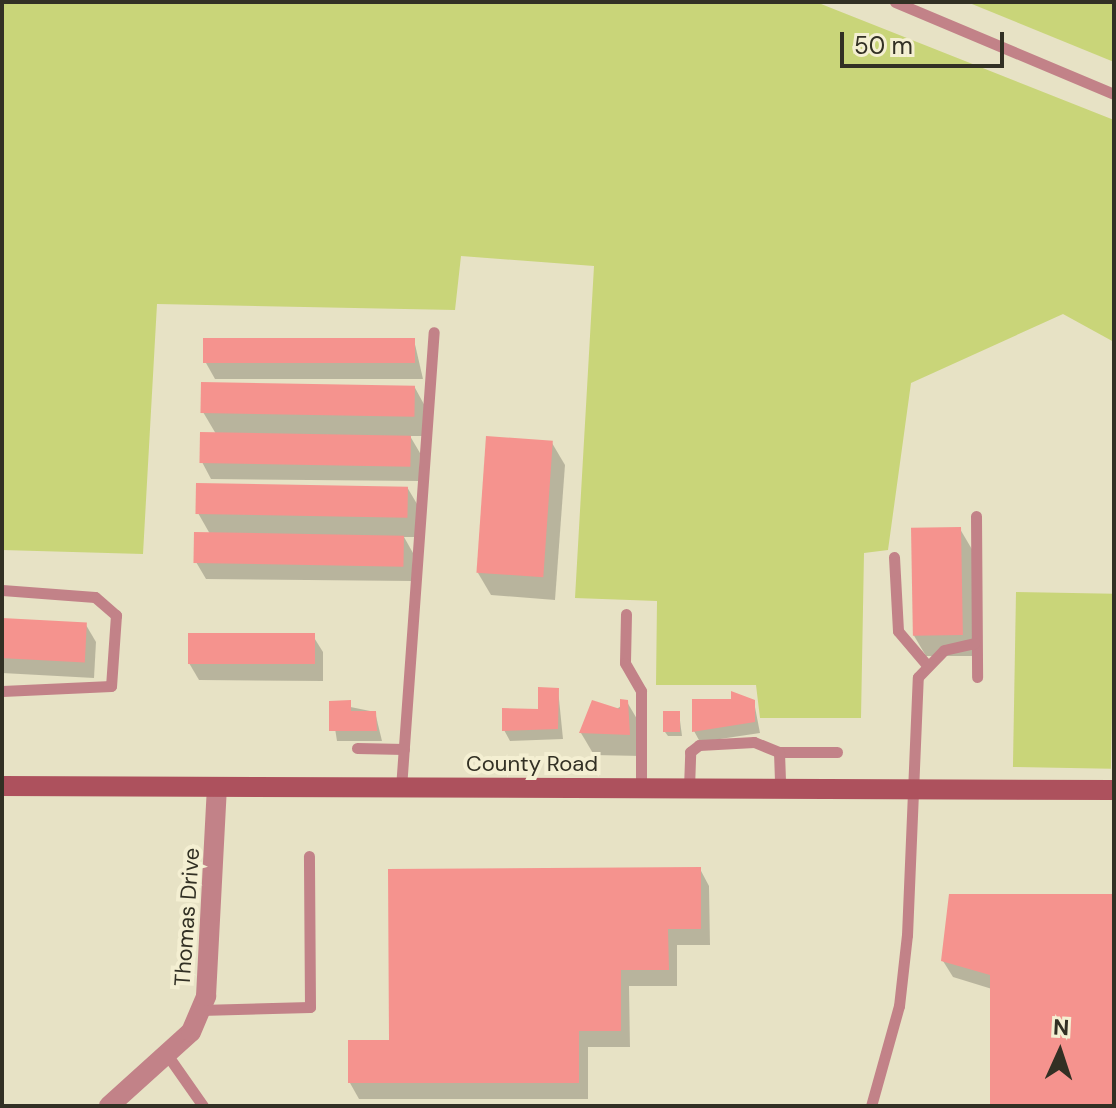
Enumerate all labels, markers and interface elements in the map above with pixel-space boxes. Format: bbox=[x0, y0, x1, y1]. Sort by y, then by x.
scale bar bbox=[844, 16, 1008, 66]
text: 50 m bbox=[854, 30, 913, 61]
street label: County Road bbox=[466, 751, 598, 777]
street label: Thomas Drive bbox=[169, 847, 205, 987]
north arrow bbox=[1020, 1012, 1100, 1092]
text: N bbox=[1053, 1013, 1070, 1042]

